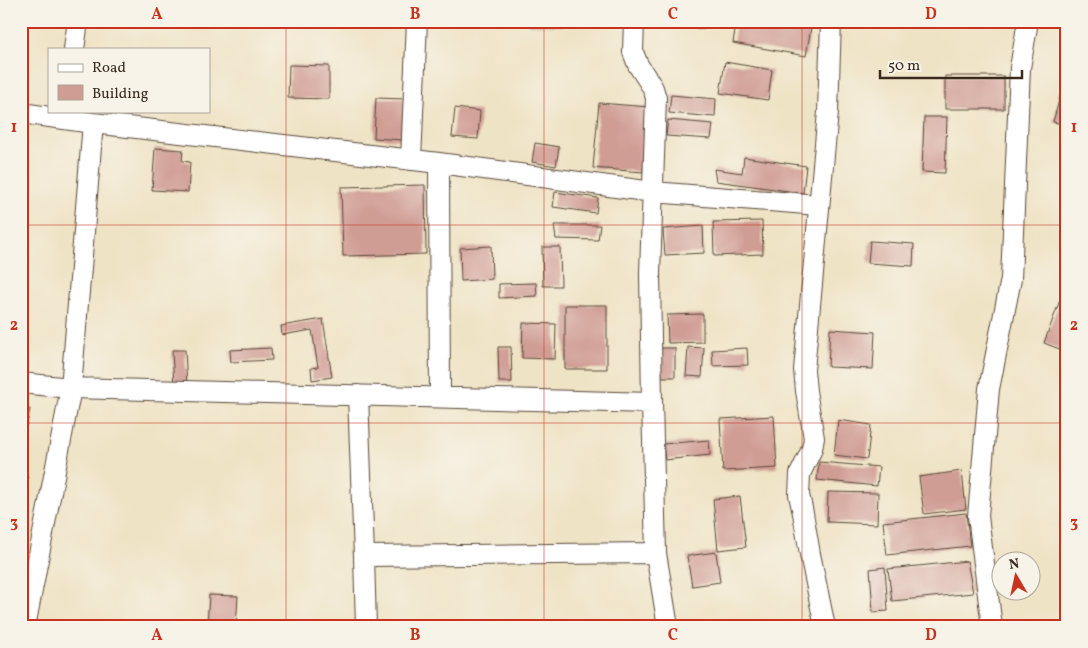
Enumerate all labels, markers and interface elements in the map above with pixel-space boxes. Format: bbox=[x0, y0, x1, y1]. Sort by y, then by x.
text: A bbox=[151, 4, 163, 26]
text: B bbox=[410, 4, 421, 26]
text: C bbox=[668, 4, 678, 26]
text: D bbox=[925, 4, 937, 26]
legend bbox=[48, 48, 210, 112]
scale bar bbox=[880, 48, 1023, 80]
text: 50 m bbox=[888, 56, 920, 77]
text: Road bbox=[92, 58, 126, 79]
text: Building bbox=[92, 84, 149, 105]
text: 1 bbox=[11, 117, 17, 139]
text: 1 bbox=[1071, 117, 1077, 139]
text: 2 bbox=[10, 315, 18, 337]
text: 2 bbox=[1070, 315, 1078, 337]
text: 3 bbox=[10, 512, 18, 534]
text: 3 bbox=[1070, 512, 1078, 534]
north arrow bbox=[990, 550, 1040, 600]
text: N bbox=[1008, 554, 1021, 575]
text: A bbox=[151, 625, 163, 647]
text: B bbox=[410, 625, 421, 647]
text: C bbox=[668, 625, 678, 647]
text: D bbox=[925, 625, 937, 647]

